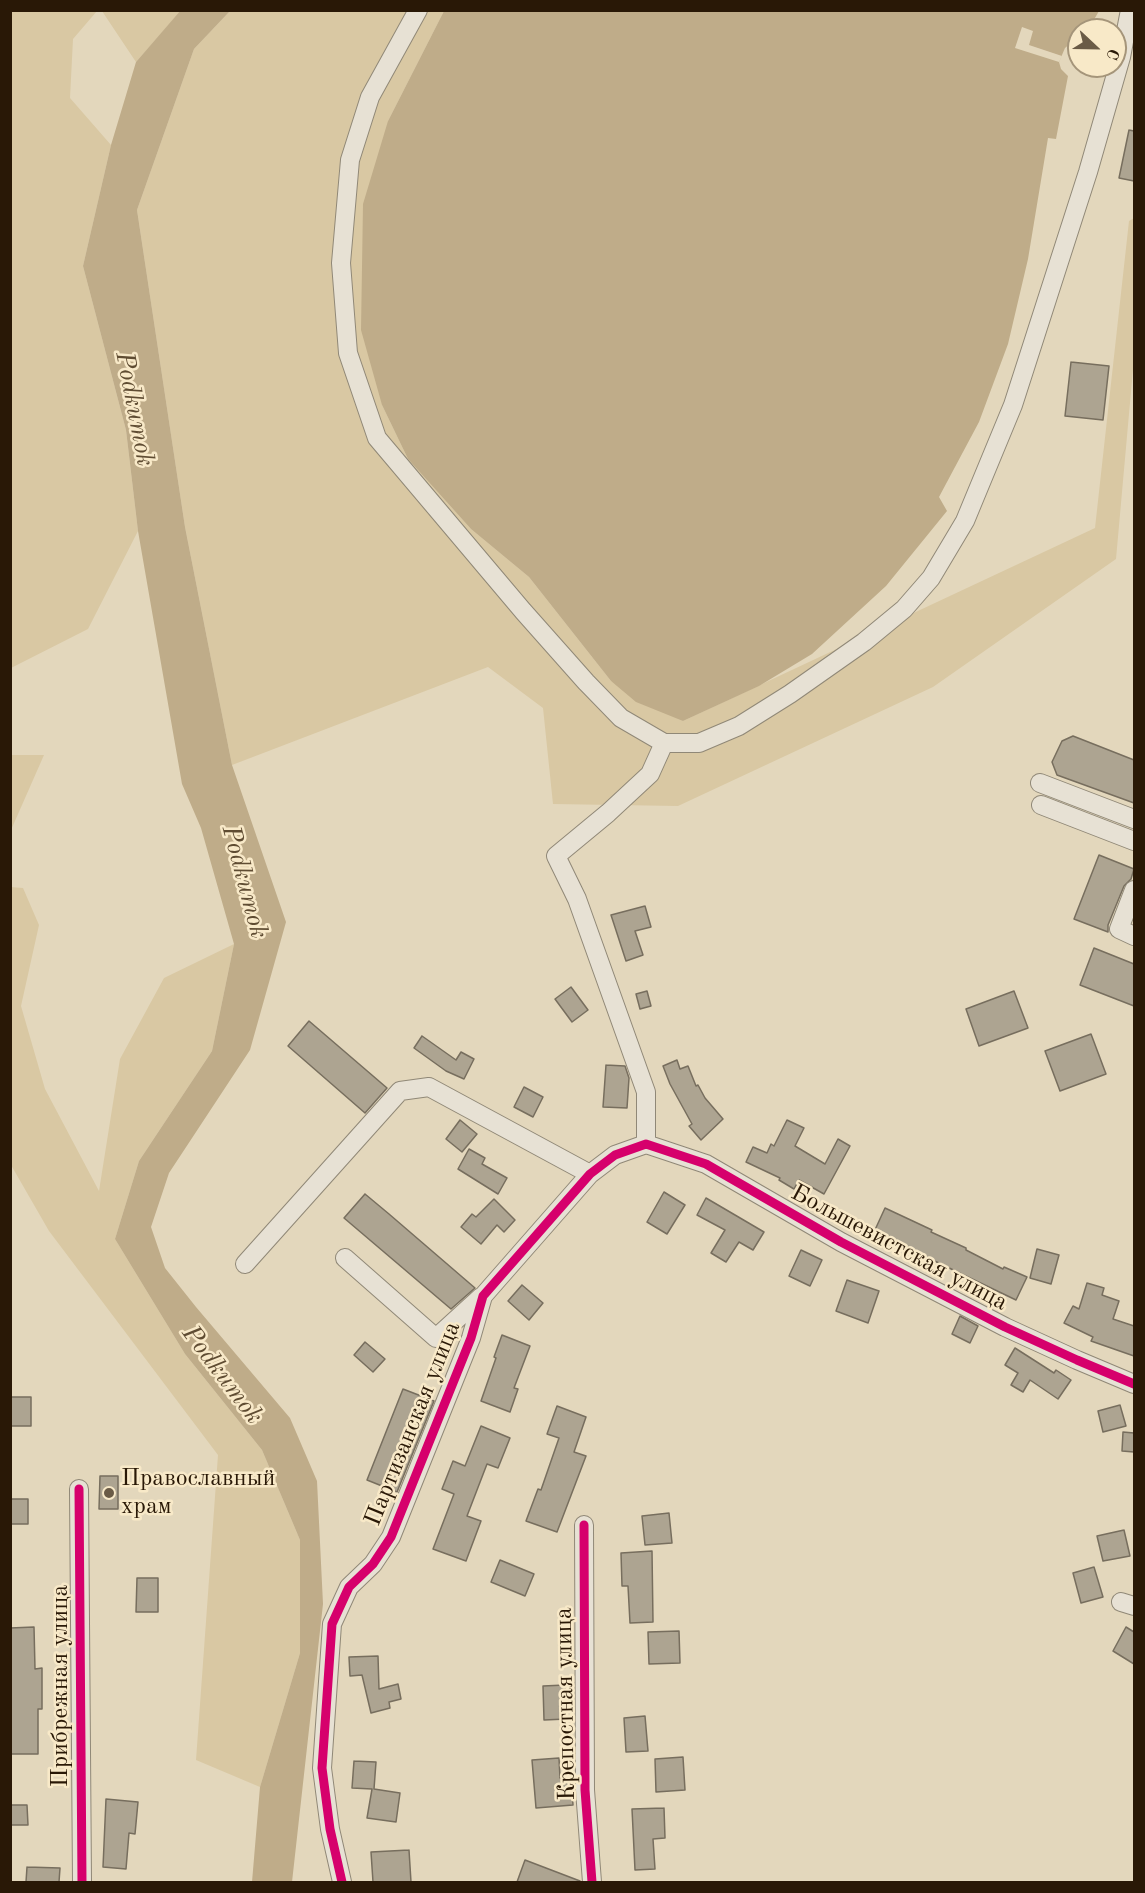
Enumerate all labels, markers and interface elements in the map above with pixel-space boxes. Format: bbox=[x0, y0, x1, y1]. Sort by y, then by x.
north arrow bbox=[1067, 18, 1127, 78]
text: С bbox=[1102, 46, 1121, 62]
water label: Podkumok bbox=[108, 349, 160, 469]
water label: Podkumok bbox=[214, 822, 274, 942]
street label: Большевистская улица bbox=[786, 1179, 1012, 1317]
street label: Партизанская улица bbox=[359, 1318, 467, 1530]
water label: Podkumok bbox=[175, 1319, 269, 1431]
place label: Православный храм bbox=[121, 1465, 275, 1521]
marker: Православный храм bbox=[102, 1486, 116, 1500]
street label: Прибрежная улица bbox=[47, 1585, 75, 1787]
street label: Крепостная улица bbox=[550, 1607, 582, 1801]

